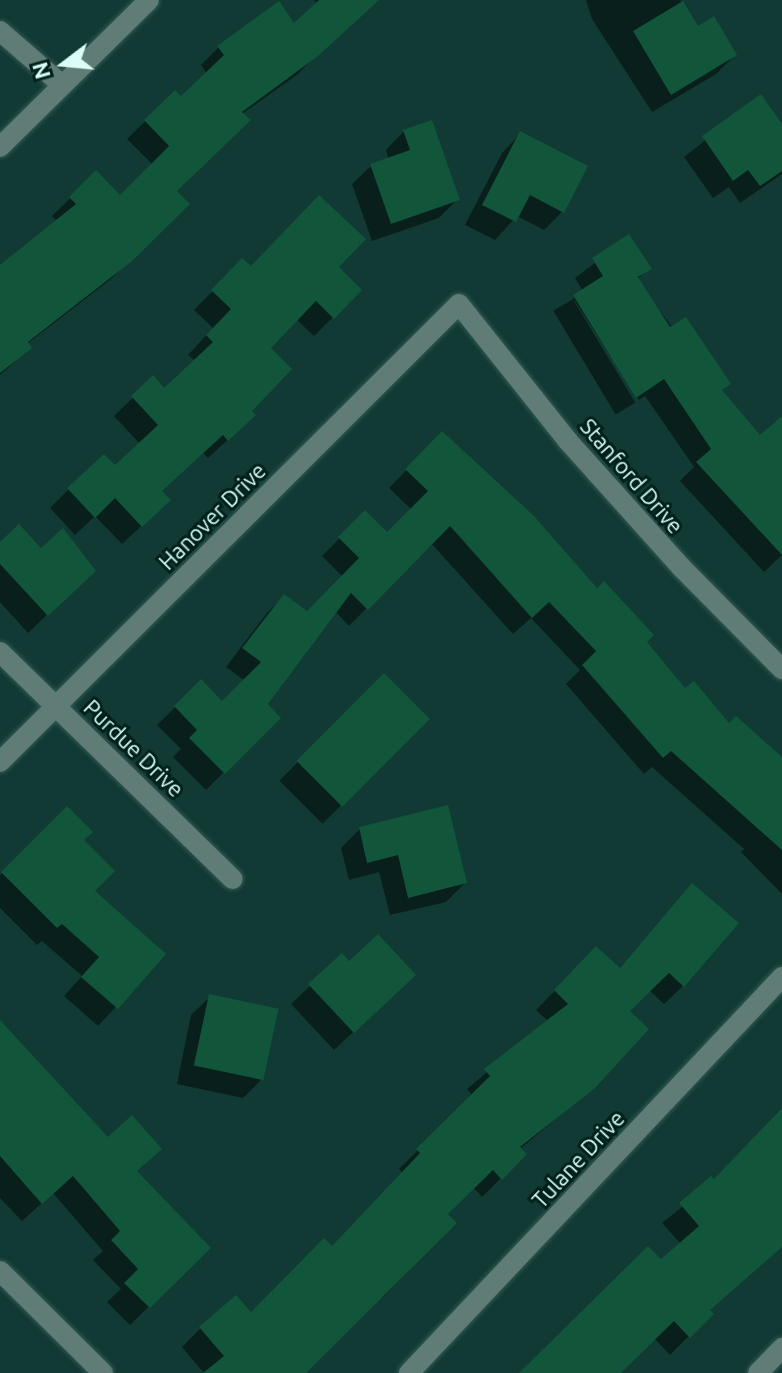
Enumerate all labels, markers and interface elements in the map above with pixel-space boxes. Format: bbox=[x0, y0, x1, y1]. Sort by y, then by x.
north arrow bbox=[24, 24, 104, 104]
text: N bbox=[26, 59, 55, 82]
street label: Stanford Drive bbox=[575, 413, 689, 539]
street label: Hanover Drive bbox=[153, 457, 271, 575]
street label: Purdue Drive bbox=[79, 694, 189, 802]
street label: Tulane Drive bbox=[526, 1105, 630, 1213]

